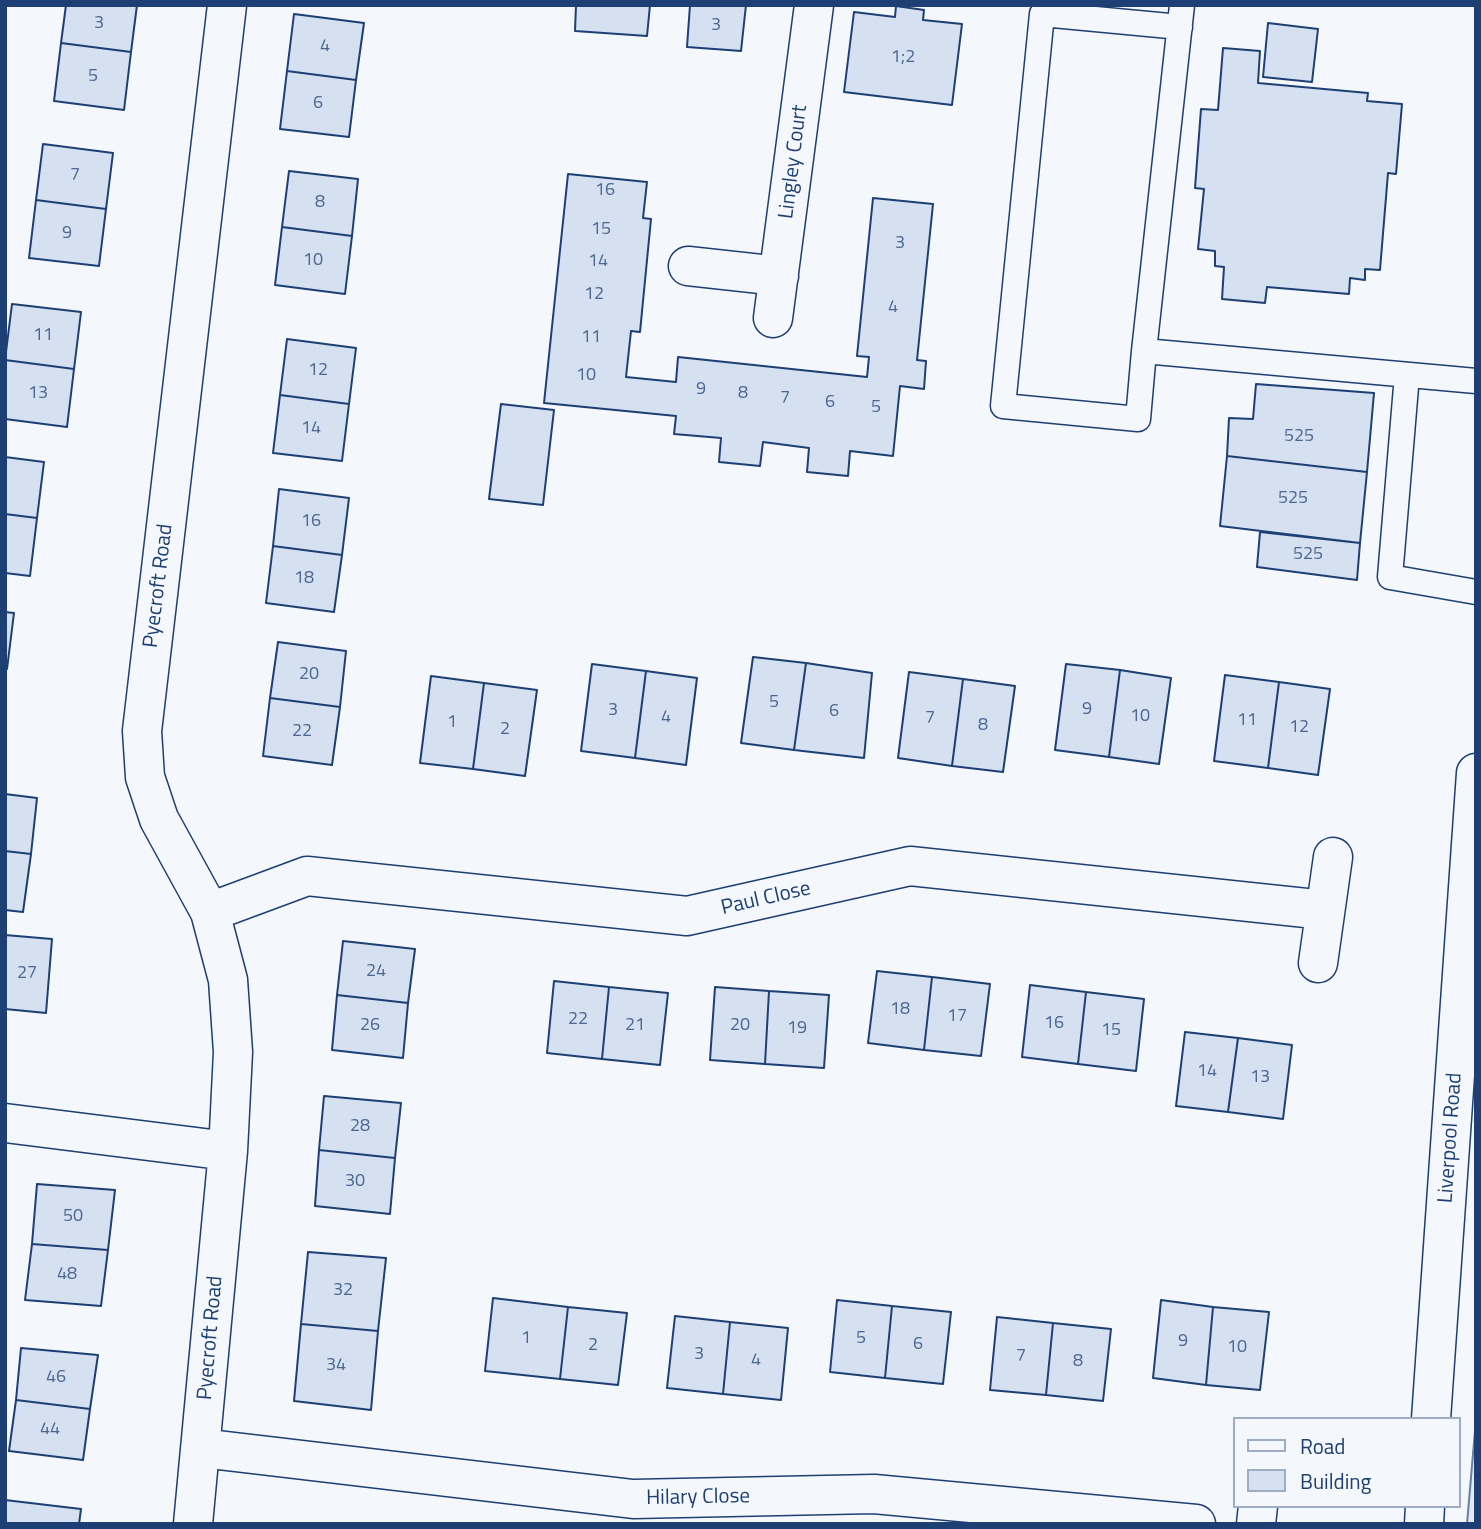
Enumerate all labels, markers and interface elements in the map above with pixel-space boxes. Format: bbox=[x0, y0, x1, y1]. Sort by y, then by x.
house number: 3 bbox=[94, 13, 104, 35]
house number: 3 bbox=[711, 15, 721, 37]
house number: 4 bbox=[320, 36, 330, 58]
house number: 1;2 bbox=[891, 47, 915, 69]
house number: 5 bbox=[88, 66, 98, 88]
house number: 6 bbox=[313, 93, 323, 115]
street label: Lingley Court bbox=[774, 103, 814, 221]
house number: 7 bbox=[70, 165, 80, 187]
house number: 16 bbox=[595, 180, 615, 202]
house number: 8 bbox=[315, 192, 325, 214]
house number: 15 bbox=[591, 219, 611, 241]
house number: 9 bbox=[62, 223, 72, 245]
house number: 3 bbox=[895, 233, 905, 255]
house number: 10 bbox=[303, 250, 323, 272]
house number: 14 bbox=[588, 251, 608, 273]
house number: 12 bbox=[584, 284, 604, 306]
house number: 4 bbox=[888, 297, 898, 319]
house number: 11 bbox=[33, 325, 53, 347]
house number: 11 bbox=[581, 327, 601, 349]
house number: 12 bbox=[308, 360, 328, 382]
house number: 10 bbox=[576, 365, 596, 387]
house number: 9 bbox=[696, 379, 706, 401]
house number: 13 bbox=[28, 383, 48, 405]
house number: 8 bbox=[738, 383, 748, 405]
house number: 7 bbox=[780, 388, 790, 410]
house number: 6 bbox=[825, 392, 835, 414]
house number: 5 bbox=[871, 397, 881, 419]
house number: 14 bbox=[301, 418, 321, 440]
house number: 525 bbox=[1284, 426, 1314, 448]
house number: 525 bbox=[1278, 488, 1308, 510]
house number: 16 bbox=[301, 511, 321, 533]
street label: Pyecroft Road bbox=[139, 523, 179, 649]
house number: 525 bbox=[1293, 544, 1323, 566]
house number: 18 bbox=[294, 568, 314, 590]
house number: 20 bbox=[299, 664, 319, 686]
house number: 5 bbox=[769, 692, 779, 714]
house number: 9 bbox=[1082, 699, 1092, 721]
house number: 3 bbox=[608, 700, 618, 722]
house number: 6 bbox=[829, 701, 839, 723]
house number: 10 bbox=[1130, 706, 1150, 728]
house number: 4 bbox=[661, 707, 671, 729]
house number: 7 bbox=[925, 708, 935, 730]
house number: 11 bbox=[1237, 710, 1257, 732]
house number: 1 bbox=[447, 712, 457, 734]
house number: 8 bbox=[978, 715, 988, 737]
house number: 12 bbox=[1289, 717, 1309, 739]
house number: 2 bbox=[500, 719, 510, 741]
house number: 22 bbox=[292, 721, 312, 743]
street label: Paul Close bbox=[719, 876, 813, 922]
house number: 24 bbox=[366, 961, 386, 983]
house number: 27 bbox=[17, 963, 37, 985]
house number: 18 bbox=[890, 999, 910, 1021]
house number: 17 bbox=[947, 1006, 967, 1028]
house number: 22 bbox=[568, 1009, 588, 1031]
house number: 16 bbox=[1044, 1013, 1064, 1035]
house number: 26 bbox=[360, 1015, 380, 1037]
house number: 21 bbox=[625, 1015, 645, 1037]
house number: 20 bbox=[730, 1015, 750, 1037]
house number: 19 bbox=[787, 1018, 807, 1040]
house number: 15 bbox=[1101, 1020, 1121, 1042]
house number: 14 bbox=[1197, 1061, 1217, 1083]
house number: 13 bbox=[1250, 1067, 1270, 1089]
street label: Liverpool Road bbox=[1434, 1072, 1468, 1204]
house number: 28 bbox=[350, 1116, 370, 1138]
house number: 30 bbox=[345, 1171, 365, 1193]
house number: 50 bbox=[63, 1206, 83, 1228]
house number: 48 bbox=[57, 1264, 77, 1286]
street label: Pyecroft Road bbox=[193, 1275, 229, 1401]
house number: 32 bbox=[333, 1280, 353, 1302]
house number: 1 bbox=[521, 1328, 531, 1350]
house number: 5 bbox=[856, 1328, 866, 1350]
house number: 9 bbox=[1178, 1331, 1188, 1353]
house number: 6 bbox=[913, 1334, 923, 1356]
house number: 2 bbox=[588, 1335, 598, 1357]
house number: 10 bbox=[1227, 1337, 1247, 1359]
house number: 3 bbox=[694, 1344, 704, 1366]
house number: 7 bbox=[1016, 1346, 1026, 1368]
house number: 4 bbox=[751, 1350, 761, 1372]
house number: 8 bbox=[1073, 1351, 1083, 1373]
house number: 34 bbox=[326, 1355, 346, 1377]
house number: 46 bbox=[46, 1367, 66, 1389]
legend bbox=[1232, 1417, 1460, 1508]
house number: 44 bbox=[40, 1419, 60, 1441]
text: Road bbox=[1300, 1430, 1345, 1462]
text: Building bbox=[1300, 1465, 1371, 1497]
street label: Hilary Close bbox=[646, 1484, 750, 1512]

